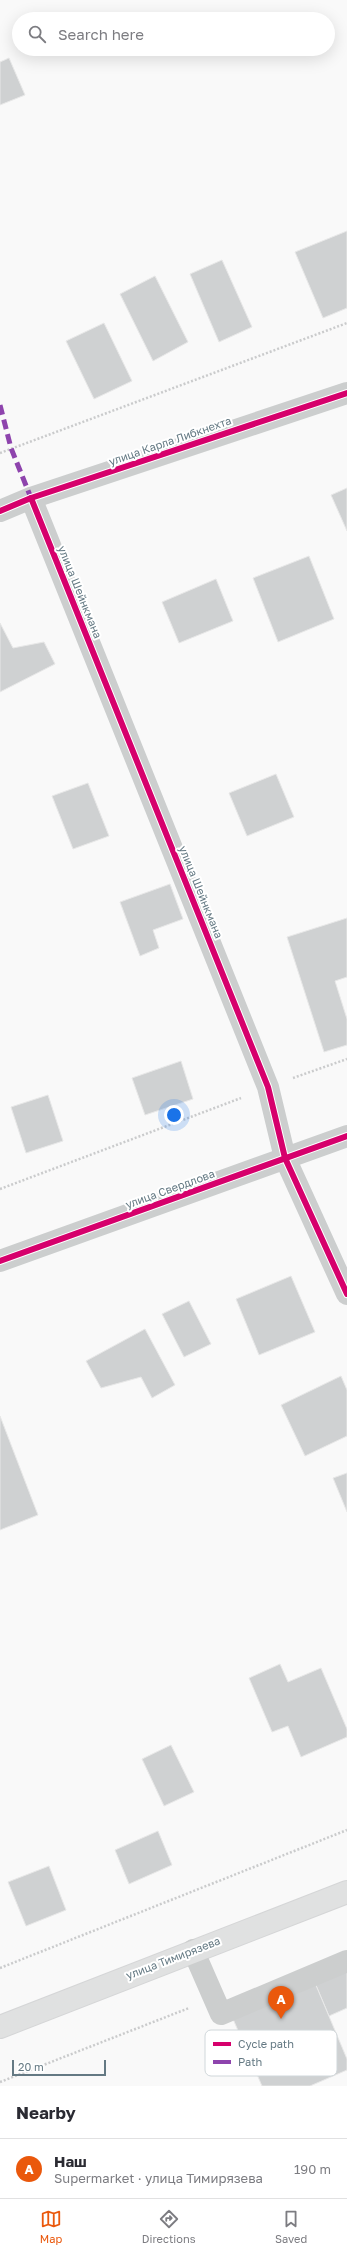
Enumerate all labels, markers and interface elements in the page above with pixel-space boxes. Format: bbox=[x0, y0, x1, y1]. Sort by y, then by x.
search box bbox=[12, 12, 335, 56]
icon: search bbox=[26, 23, 48, 45]
text: Search here bbox=[58, 25, 144, 43]
street label: улица Карла Либкнехта bbox=[107, 413, 233, 468]
street label: улица Шейнкмана bbox=[56, 544, 105, 640]
street label: улица Шейнкмана bbox=[177, 844, 226, 940]
your location bbox=[164, 1105, 184, 1125]
street label: улица Свердлова bbox=[123, 1166, 216, 1211]
street label: улица Тимирязева bbox=[124, 1934, 222, 1981]
pin: A bbox=[268, 1986, 294, 2019]
legend bbox=[205, 2030, 337, 2076]
text: Cycle path bbox=[238, 2037, 294, 2050]
text: Path bbox=[238, 2055, 262, 2068]
scale bar bbox=[12, 2058, 106, 2077]
text: 20 m bbox=[18, 2060, 44, 2073]
text: Nearby bbox=[16, 2102, 76, 2123]
text: Наш bbox=[54, 2152, 87, 2170]
text: A bbox=[24, 2161, 34, 2177]
text: 190 m bbox=[294, 2161, 331, 2177]
text: Supermarket · улица Тимирязева bbox=[54, 2170, 263, 2186]
tab: Map bbox=[40, 2208, 62, 2245]
tab: Directions bbox=[142, 2208, 196, 2245]
tab: Saved bbox=[275, 2208, 307, 2245]

